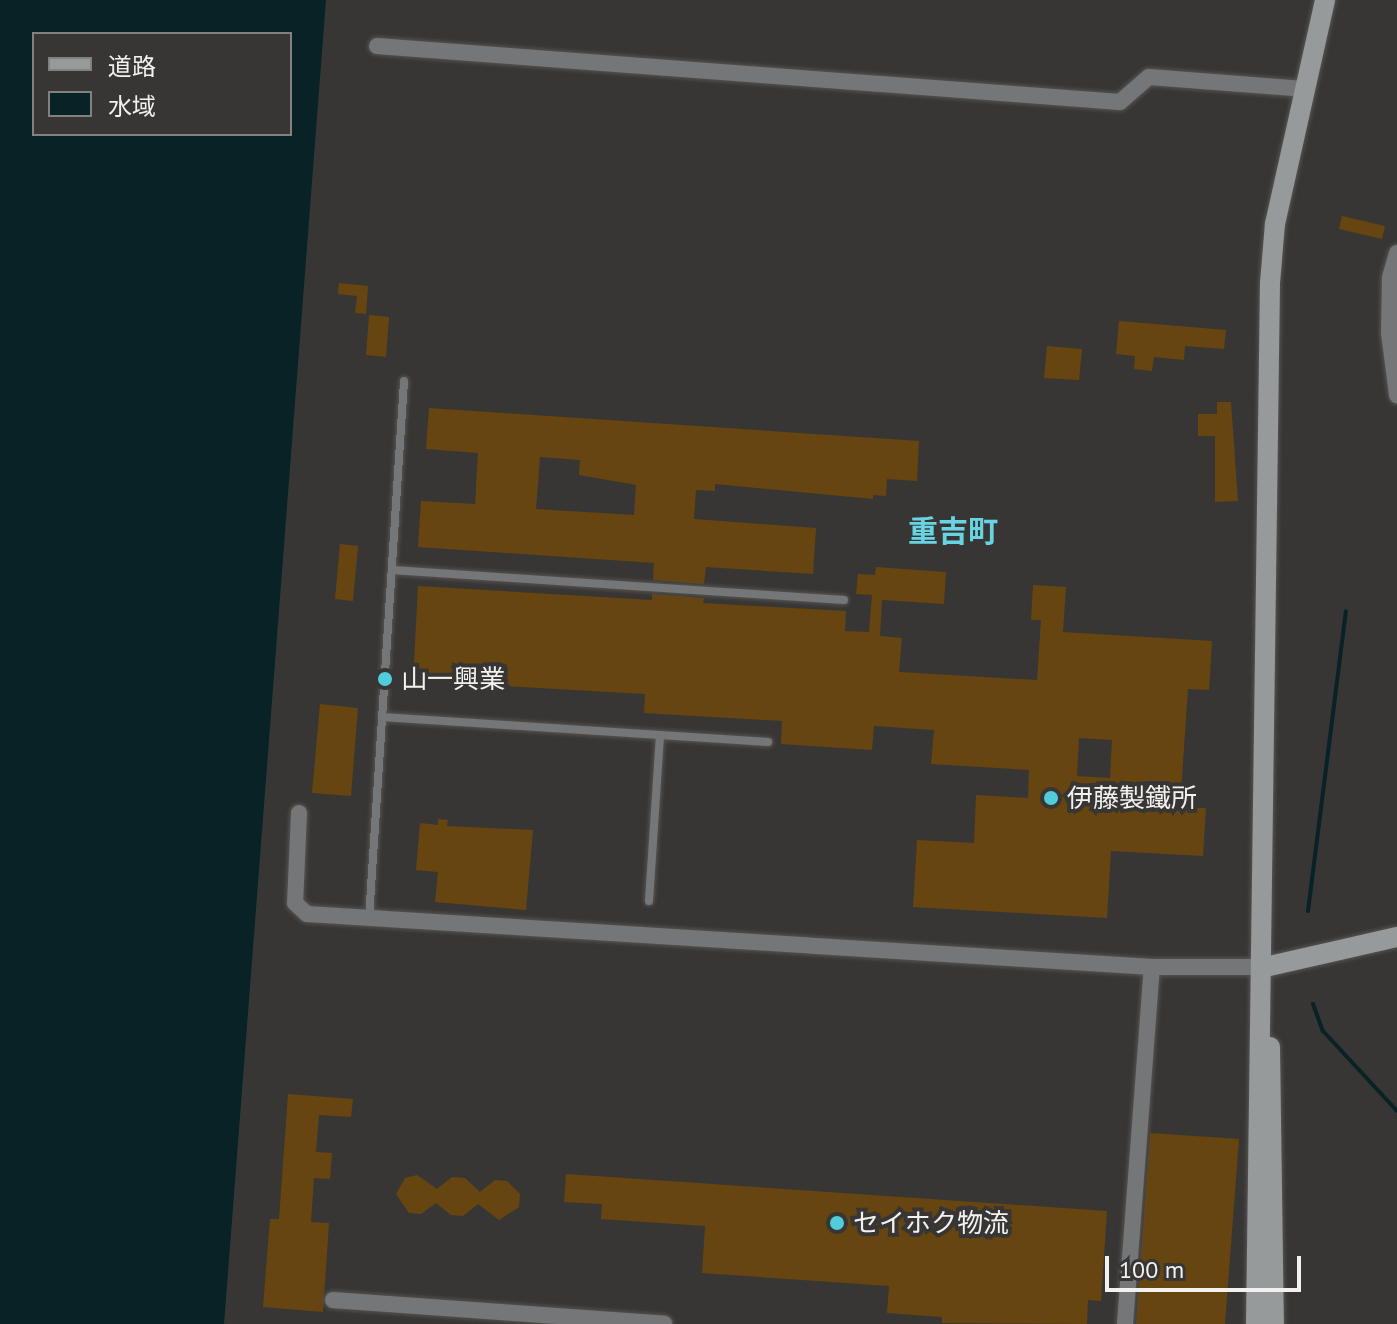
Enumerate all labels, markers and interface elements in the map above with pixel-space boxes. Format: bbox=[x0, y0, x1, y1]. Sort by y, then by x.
legend bbox=[32, 32, 292, 136]
text: 道路 bbox=[108, 51, 156, 82]
text: 水域 bbox=[108, 91, 156, 122]
district label: 重吉町 bbox=[908, 513, 998, 549]
place label: 山一興業 bbox=[401, 663, 505, 695]
marker: 山一興業 bbox=[376, 670, 394, 688]
place label: 伊藤製鐵所 bbox=[1067, 782, 1197, 814]
marker: 伊藤製鐵所 bbox=[1042, 789, 1060, 807]
place label: セイホク物流 bbox=[853, 1207, 1009, 1239]
marker: セイホク物流 bbox=[828, 1214, 846, 1232]
scale bar bbox=[1109, 1240, 1305, 1290]
text: 100 m bbox=[1119, 1254, 1184, 1285]

